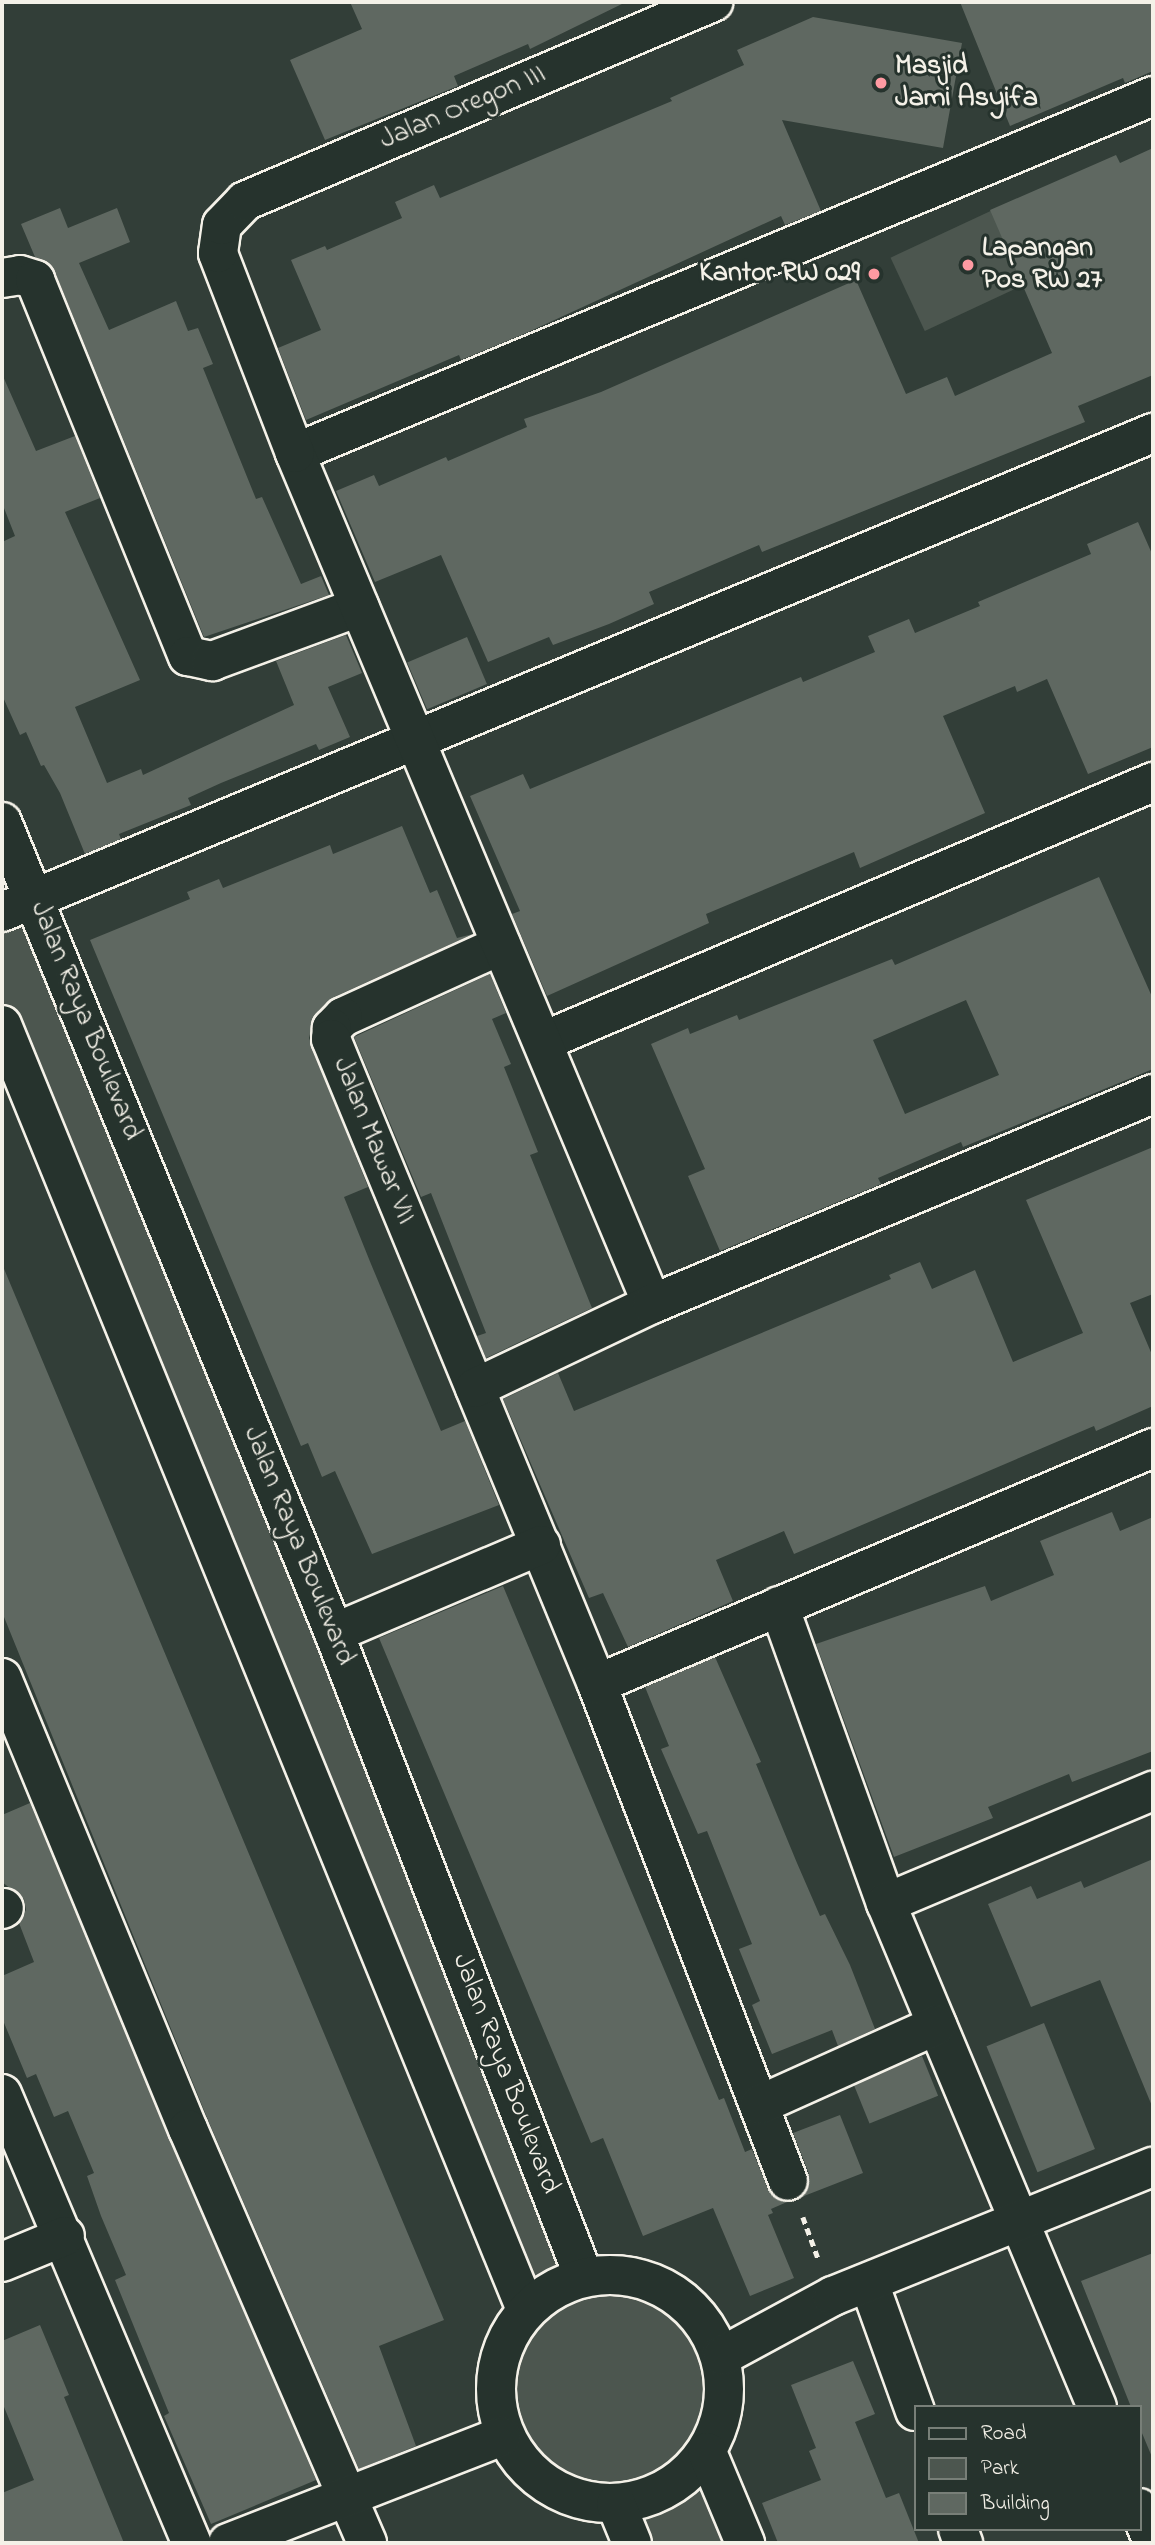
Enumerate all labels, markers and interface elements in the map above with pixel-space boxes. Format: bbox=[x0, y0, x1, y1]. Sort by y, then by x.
place label: Masjid Jami Asyifa bbox=[895, 50, 1038, 116]
street label: Jalan Oregon III bbox=[375, 58, 551, 158]
marker: Masjid Jami Asyifa bbox=[873, 75, 889, 91]
place label: Lapangan Pos RW 27 bbox=[982, 232, 1102, 298]
place label: Kantor RW 029 bbox=[699, 257, 860, 291]
marker: Lapangan Pos RW 27 bbox=[960, 257, 976, 273]
marker: Kantor RW 029 bbox=[866, 266, 882, 282]
street label: Jalan Raya Boulevard bbox=[22, 897, 148, 1145]
street label: Jalan Mawar VII bbox=[324, 1053, 422, 1229]
street label: Jalan Raya Boulevard bbox=[235, 1422, 361, 1670]
street label: Jalan Raya Boulevard bbox=[444, 1949, 566, 2199]
legend bbox=[914, 2405, 1141, 2531]
text: Road bbox=[981, 2419, 1027, 2449]
text: Park bbox=[981, 2454, 1019, 2484]
text: Building bbox=[981, 2489, 1050, 2519]

